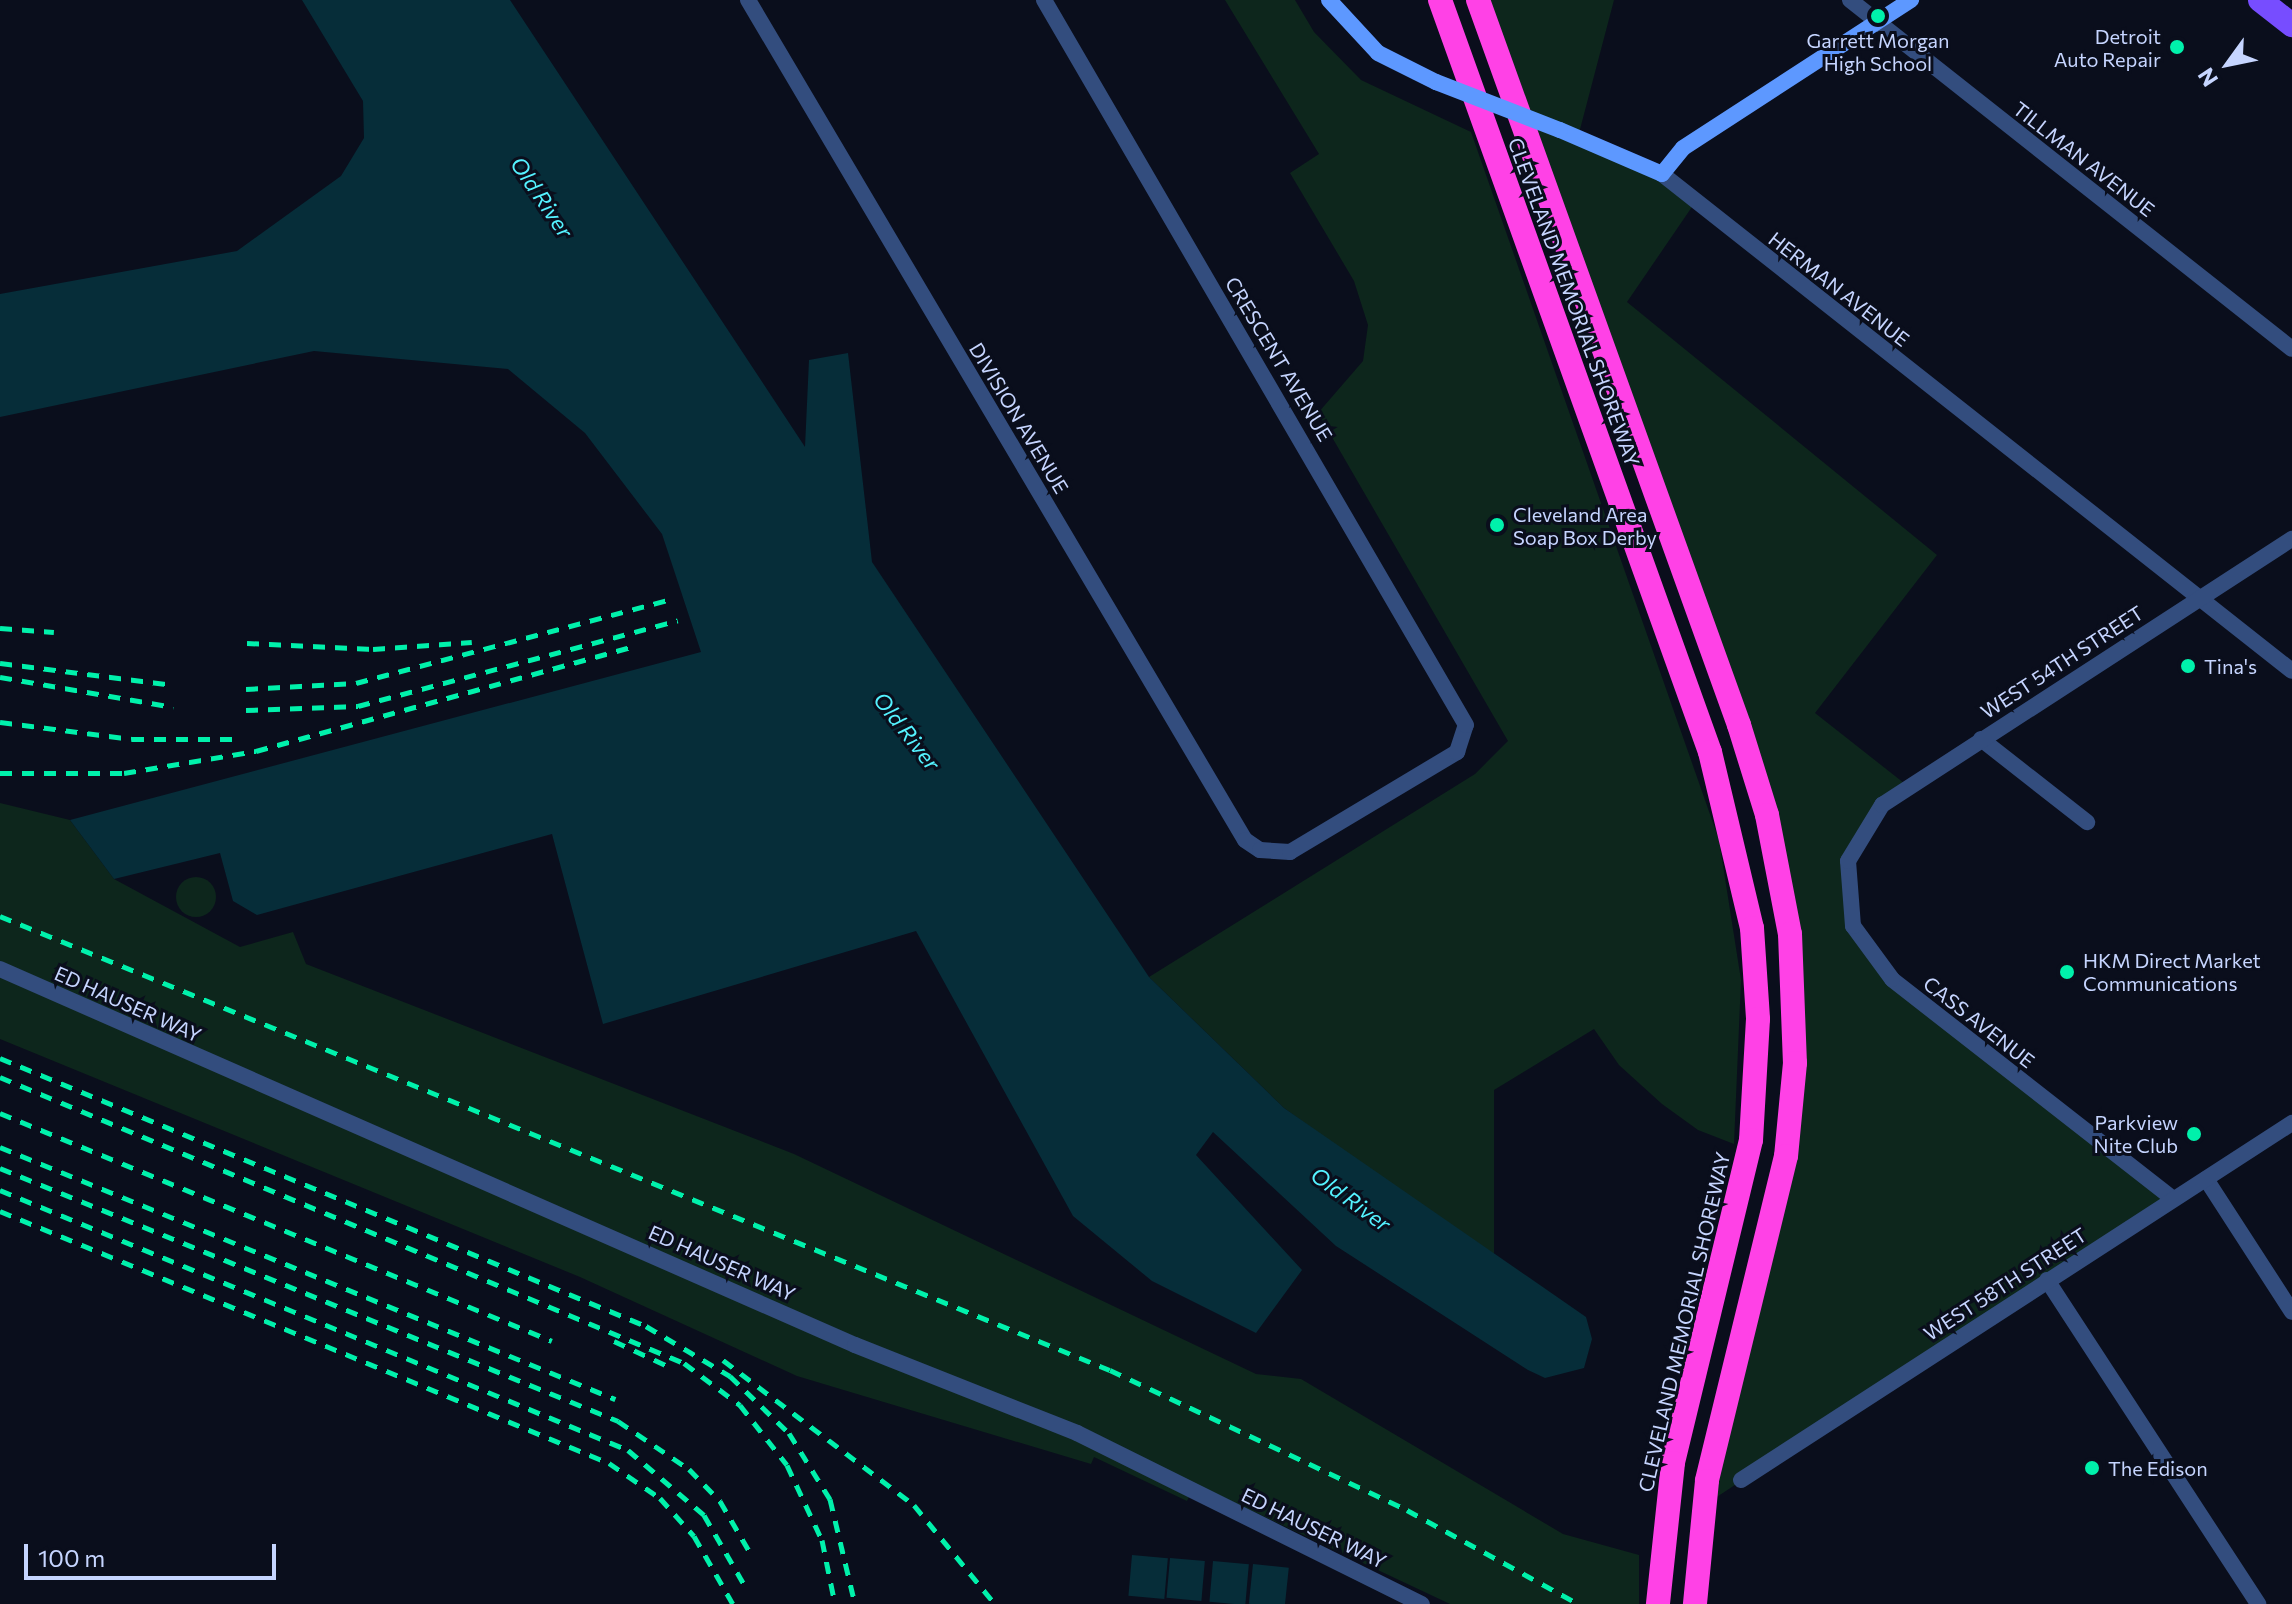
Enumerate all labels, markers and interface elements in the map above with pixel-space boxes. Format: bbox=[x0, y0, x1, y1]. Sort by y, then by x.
marker: Garrett Morgan High School bbox=[1869, 7, 1887, 25]
place label: Detroit Auto Repair bbox=[2054, 24, 2161, 71]
north arrow bbox=[2188, 24, 2268, 104]
place label: Garrett Morgan High School bbox=[1806, 28, 1950, 75]
marker: Detroit Auto Repair bbox=[2168, 38, 2186, 56]
text: N bbox=[2192, 63, 2223, 92]
street label: TILLMAN AVENUE bbox=[2009, 96, 2159, 222]
street label: CLEVELAND MEMORIAL SHOREWAY bbox=[1503, 134, 1645, 470]
water label: Old River bbox=[505, 151, 579, 243]
street label: HERMAN AVENUE bbox=[1764, 227, 1914, 351]
street label: CRESCENT AVENUE bbox=[1220, 272, 1338, 446]
street label: DIVISION AVENUE bbox=[964, 338, 1074, 498]
place label: Cleveland Area Soap Box Derby bbox=[1513, 502, 1657, 549]
marker: Cleveland Area Soap Box Derby bbox=[1488, 516, 1506, 534]
street label: WEST 54TH STREET bbox=[1976, 600, 2148, 724]
place label: Tina's bbox=[2204, 654, 2257, 678]
marker: Tina's bbox=[2179, 657, 2197, 675]
water label: Old River bbox=[868, 686, 946, 776]
place label: HKM Direct Market Communications bbox=[2083, 948, 2261, 995]
street label: ED HAUSER WAY bbox=[51, 961, 205, 1047]
marker: HKM Direct Market Communications bbox=[2058, 963, 2076, 981]
street label: CASS AVENUE bbox=[1919, 971, 2039, 1073]
place label: Parkview Nite Club bbox=[2094, 1110, 2178, 1157]
marker: Parkview Nite Club bbox=[2185, 1125, 2203, 1143]
street label: CLEVELAND MEMORIAL SHOREWAY bbox=[1633, 1150, 1735, 1494]
water label: Old River bbox=[1306, 1161, 1396, 1237]
street label: ED HAUSER WAY bbox=[645, 1220, 799, 1306]
street label: WEST 58TH STREET bbox=[1919, 1222, 2091, 1346]
place label: The Edison bbox=[2108, 1456, 2208, 1480]
marker: The Edison bbox=[2083, 1459, 2101, 1477]
street label: ED HAUSER WAY bbox=[1238, 1483, 1390, 1573]
scale bar bbox=[28, 1528, 280, 1578]
text: 100 m bbox=[38, 1543, 105, 1572]

